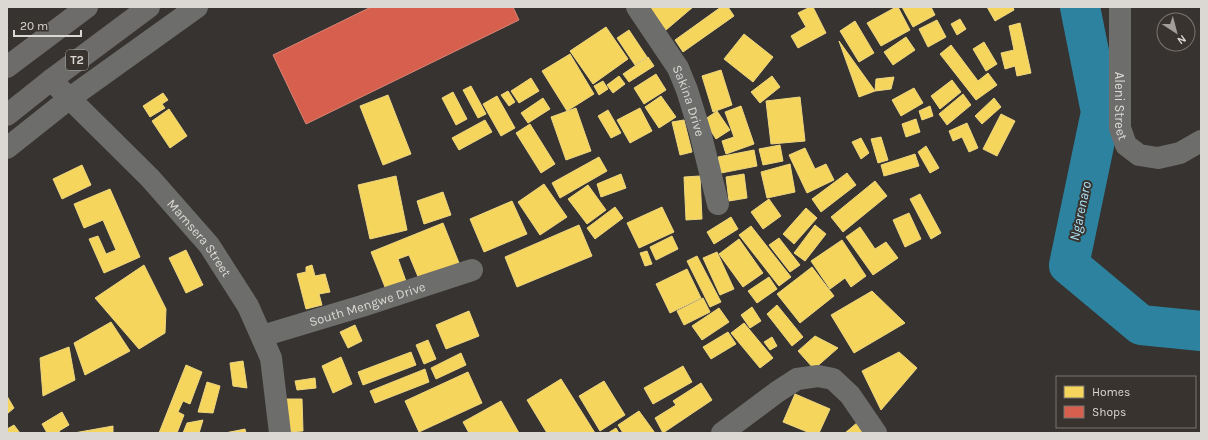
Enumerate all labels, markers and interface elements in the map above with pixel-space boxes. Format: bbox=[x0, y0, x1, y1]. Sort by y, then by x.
scale bar bbox=[14, 12, 81, 38]
north arrow bbox=[1156, 12, 1196, 52]
text: 20 m bbox=[20, 19, 48, 33]
text: N bbox=[1175, 32, 1189, 47]
road number: T2 bbox=[66, 50, 88, 70]
street label: Sakina Drive bbox=[670, 63, 708, 138]
street label: Aleni Street bbox=[1112, 72, 1131, 142]
water label: Ngarenaro bbox=[1066, 180, 1095, 242]
street label: Mamsera Street bbox=[164, 196, 234, 279]
street label: South Mengwe Drive bbox=[307, 279, 428, 329]
legend bbox=[1056, 376, 1196, 428]
text: Homes bbox=[1092, 385, 1130, 399]
text: Shops bbox=[1092, 405, 1126, 419]

